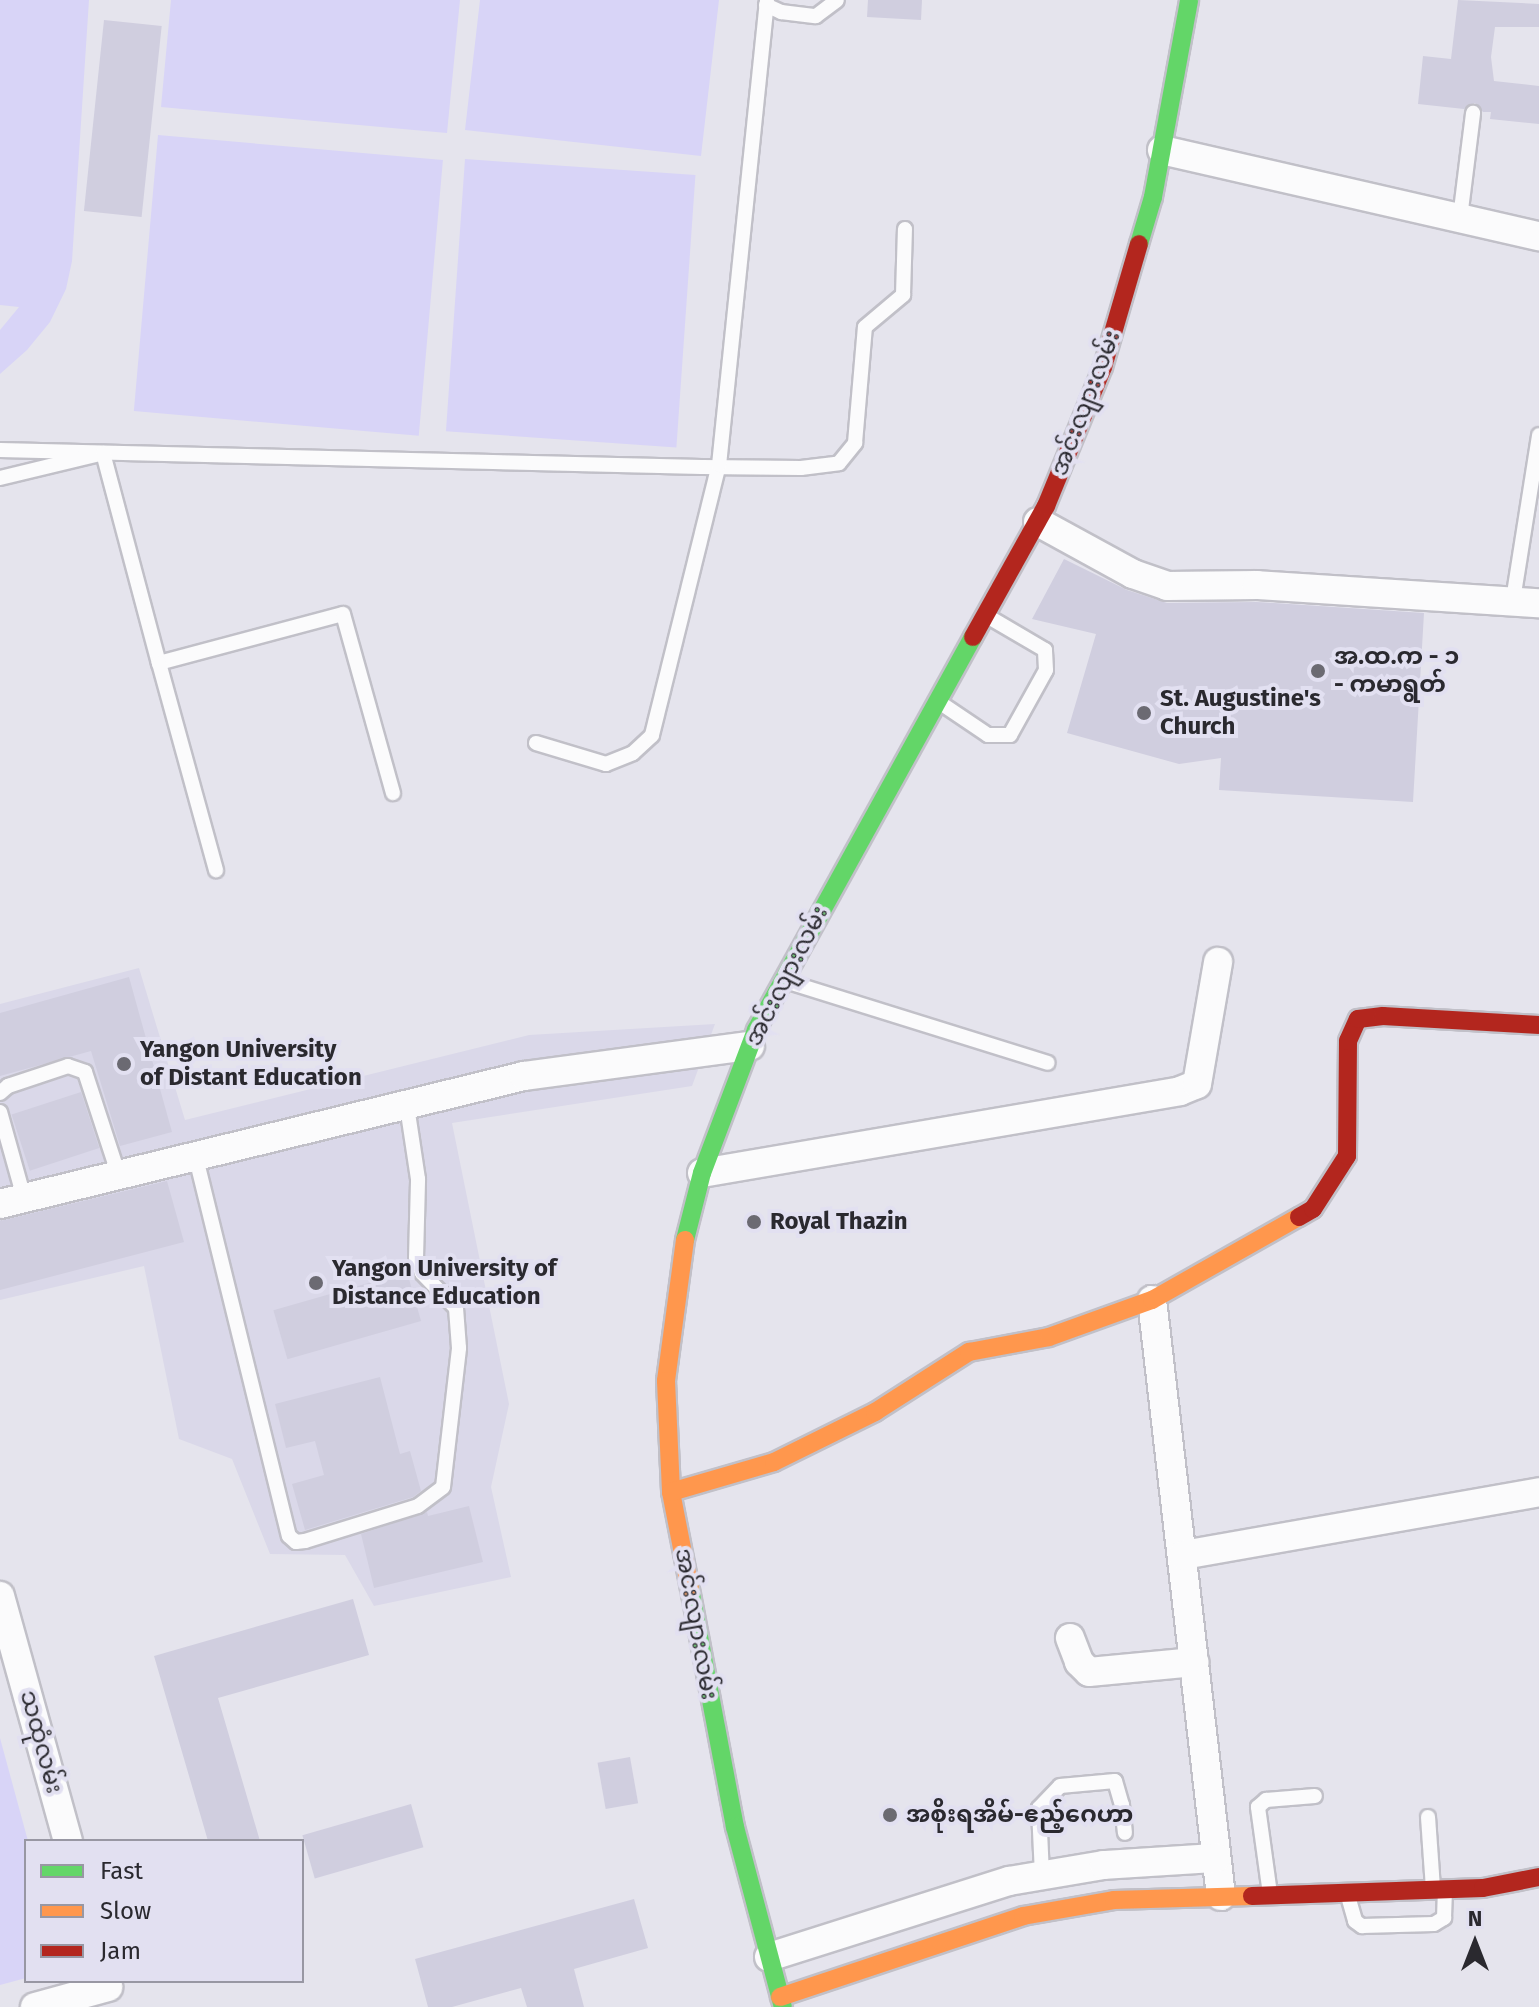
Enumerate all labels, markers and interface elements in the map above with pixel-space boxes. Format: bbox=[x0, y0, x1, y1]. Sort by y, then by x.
street label: အင်းလျားလမ်း bbox=[1045, 326, 1127, 480]
place label: အ.ထ.က - ၁ - ကမာရွတ် bbox=[1334, 643, 1459, 699]
marker: အ.ထ.က - ၁ - ကမာရွတ် bbox=[1309, 662, 1327, 680]
place label: St. Augustine's Church bbox=[1160, 685, 1321, 741]
marker: St. Augustine's Church bbox=[1135, 704, 1153, 722]
street label: အင်းလျားလမ်း bbox=[739, 901, 835, 1051]
place label: Yangon University of Distant Education bbox=[140, 1036, 362, 1092]
marker: Yangon University of Distant Education bbox=[115, 1055, 133, 1073]
place label: Royal Thazin bbox=[770, 1208, 907, 1236]
marker: Royal Thazin bbox=[745, 1213, 763, 1231]
place label: Yangon University of Distance Education bbox=[332, 1255, 557, 1311]
marker: Yangon University of Distance Education bbox=[307, 1274, 325, 1292]
street label: အင်းလျားလမ်း bbox=[668, 1546, 724, 1702]
street label: သထုံလမ်း bbox=[13, 1687, 69, 1797]
place label: အစိုးရအိမ်-ဧည့်ဂေဟာ bbox=[906, 1801, 1133, 1829]
marker: အစိုးရအိမ်-ဧည့်ဂေဟာ bbox=[881, 1806, 899, 1824]
legend bbox=[24, 1839, 304, 1983]
text: Fast bbox=[100, 1857, 143, 1885]
text: Slow bbox=[100, 1897, 151, 1925]
north arrow bbox=[1435, 1903, 1515, 1983]
text: N bbox=[1468, 1905, 1482, 1932]
text: Jam bbox=[100, 1937, 141, 1965]

